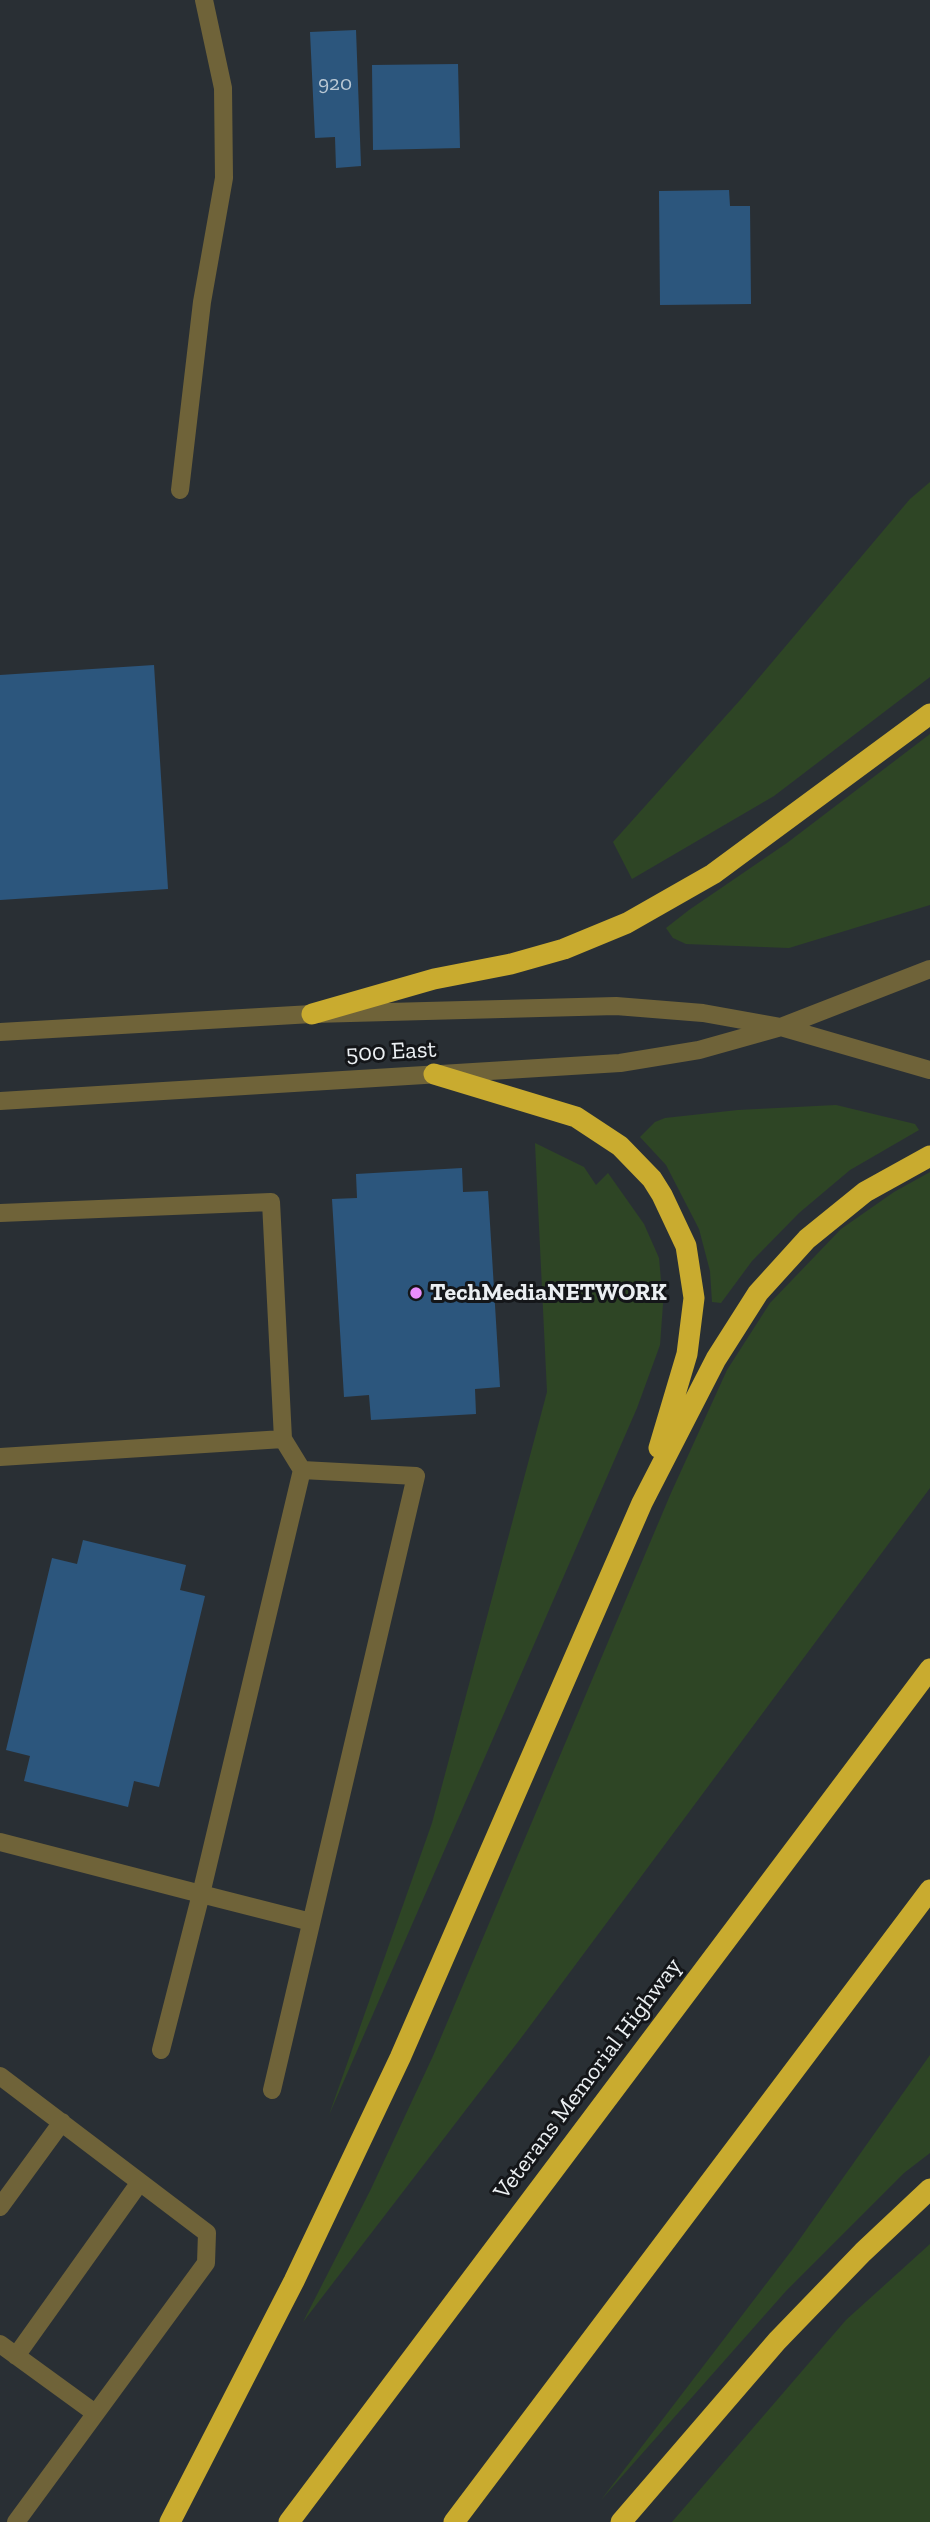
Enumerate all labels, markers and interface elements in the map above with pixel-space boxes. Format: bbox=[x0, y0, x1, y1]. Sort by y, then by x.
house number: 920 bbox=[318, 71, 352, 97]
street label: 500 East bbox=[345, 1035, 437, 1069]
place label: TechMediaNETWORK bbox=[430, 1279, 667, 1307]
marker: TechMediaNETWORK bbox=[408, 1285, 424, 1301]
street label: Veterans Memorial Highway bbox=[488, 1953, 688, 2205]

